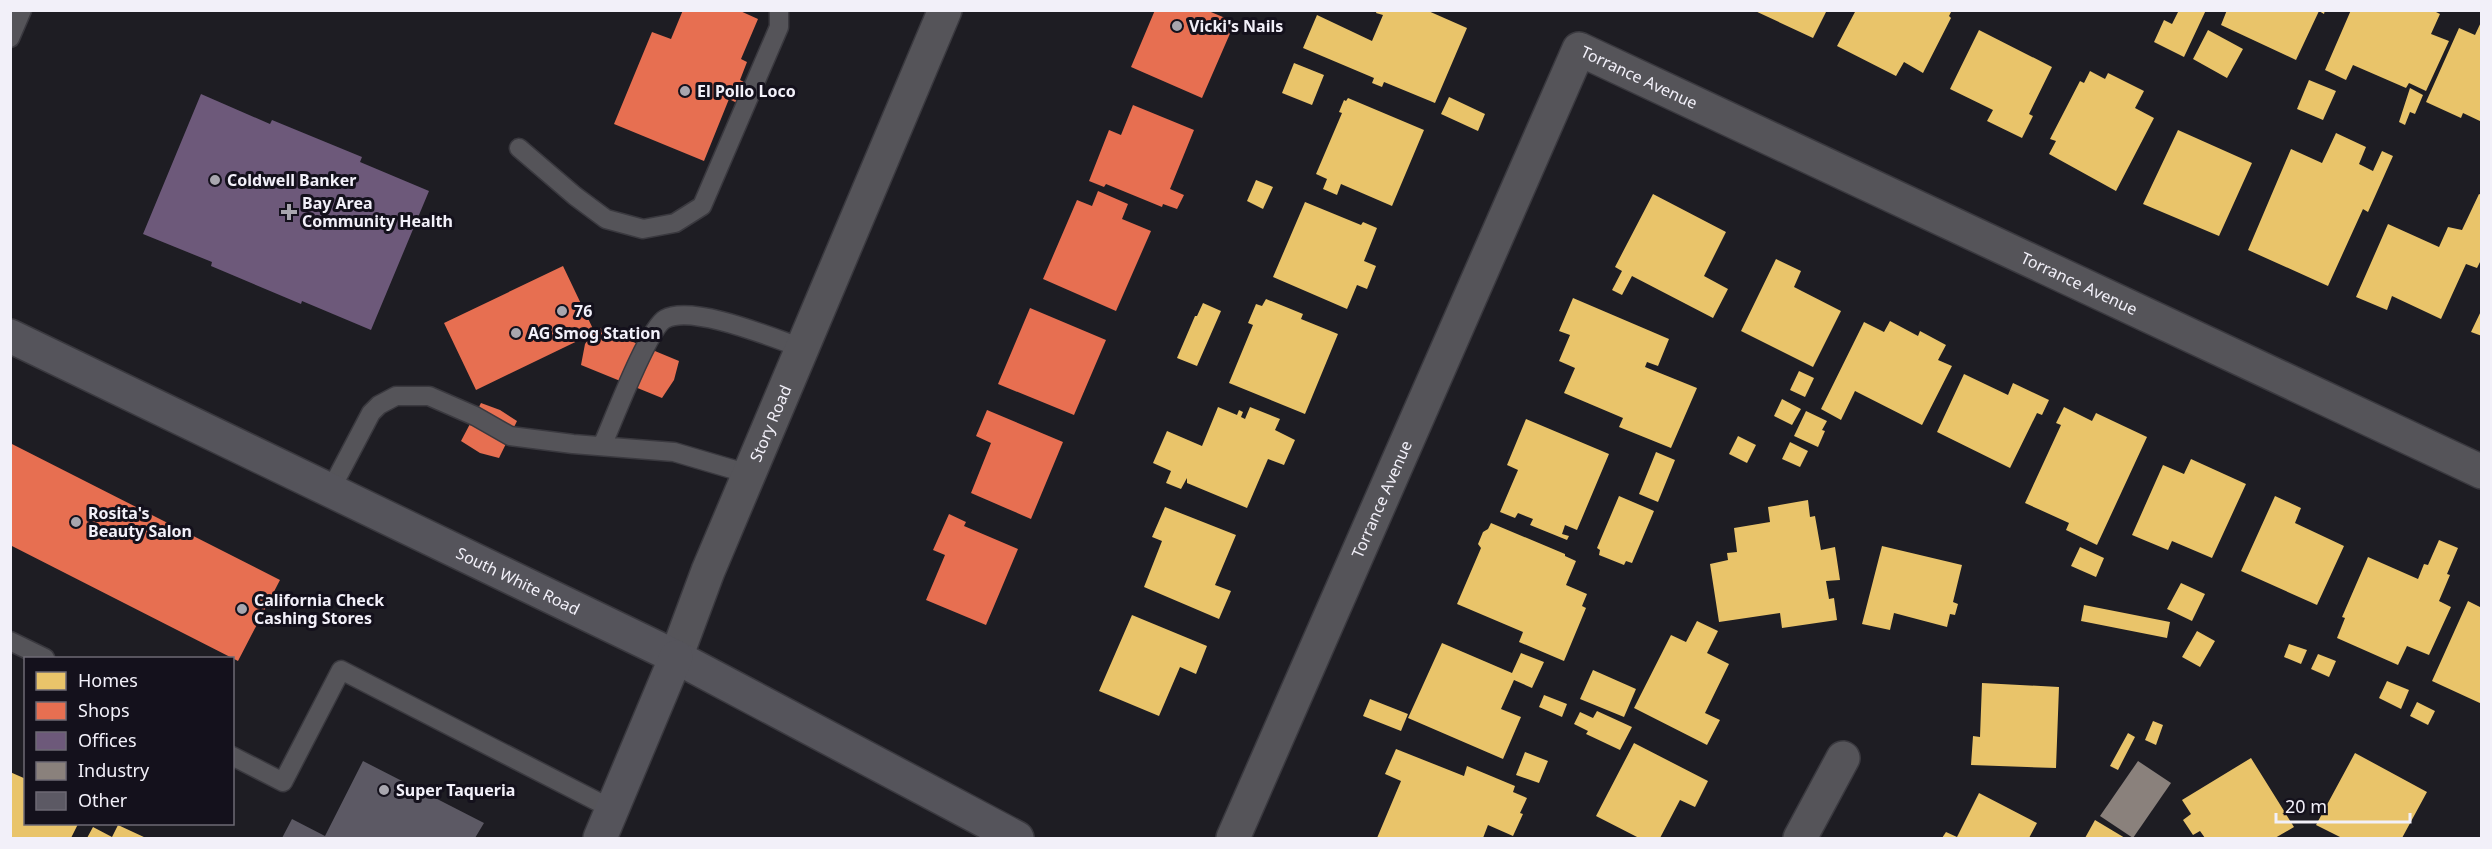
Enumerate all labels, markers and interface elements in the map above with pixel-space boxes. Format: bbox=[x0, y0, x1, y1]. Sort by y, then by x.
place label: Vicki's Nails bbox=[1189, 15, 1283, 37]
marker: Vicki's Nails bbox=[1170, 19, 1184, 33]
street label: Torrance Avenue bbox=[1577, 40, 1701, 114]
place label: El Pollo Loco bbox=[697, 80, 796, 102]
marker: El Pollo Loco bbox=[678, 84, 692, 98]
place label: Coldwell Banker bbox=[227, 169, 356, 191]
marker: Coldwell Banker bbox=[208, 173, 222, 187]
place label: Bay Area Community Health bbox=[302, 192, 453, 232]
marker: Bay Area Community Health bbox=[280, 203, 298, 221]
street label: Torrance Avenue bbox=[2017, 247, 2141, 320]
place label: 76 bbox=[574, 300, 592, 322]
marker: 76 bbox=[555, 304, 569, 318]
place label: AG Smog Station bbox=[528, 322, 661, 344]
marker: AG Smog Station bbox=[509, 326, 523, 340]
street label: Story Road bbox=[744, 381, 796, 465]
street label: Torrance Avenue bbox=[1346, 437, 1417, 561]
place label: Rosita's Beauty Salon bbox=[88, 502, 192, 542]
marker: Rosita's Beauty Salon bbox=[69, 515, 83, 529]
street label: South White Road bbox=[453, 542, 583, 620]
place label: California Check Cashing Stores bbox=[254, 589, 384, 629]
marker: California Check Cashing Stores bbox=[235, 602, 249, 616]
legend bbox=[24, 657, 234, 825]
text: Homes bbox=[78, 668, 138, 692]
text: Shops bbox=[78, 698, 130, 722]
text: Offices bbox=[78, 728, 137, 752]
text: Industry bbox=[78, 758, 150, 782]
place label: Super Taqueria bbox=[396, 779, 515, 801]
marker: Super Taqueria bbox=[377, 783, 391, 797]
scale bar bbox=[2276, 786, 2410, 824]
text: Other bbox=[78, 788, 128, 812]
text: 20 m bbox=[2285, 794, 2327, 818]

